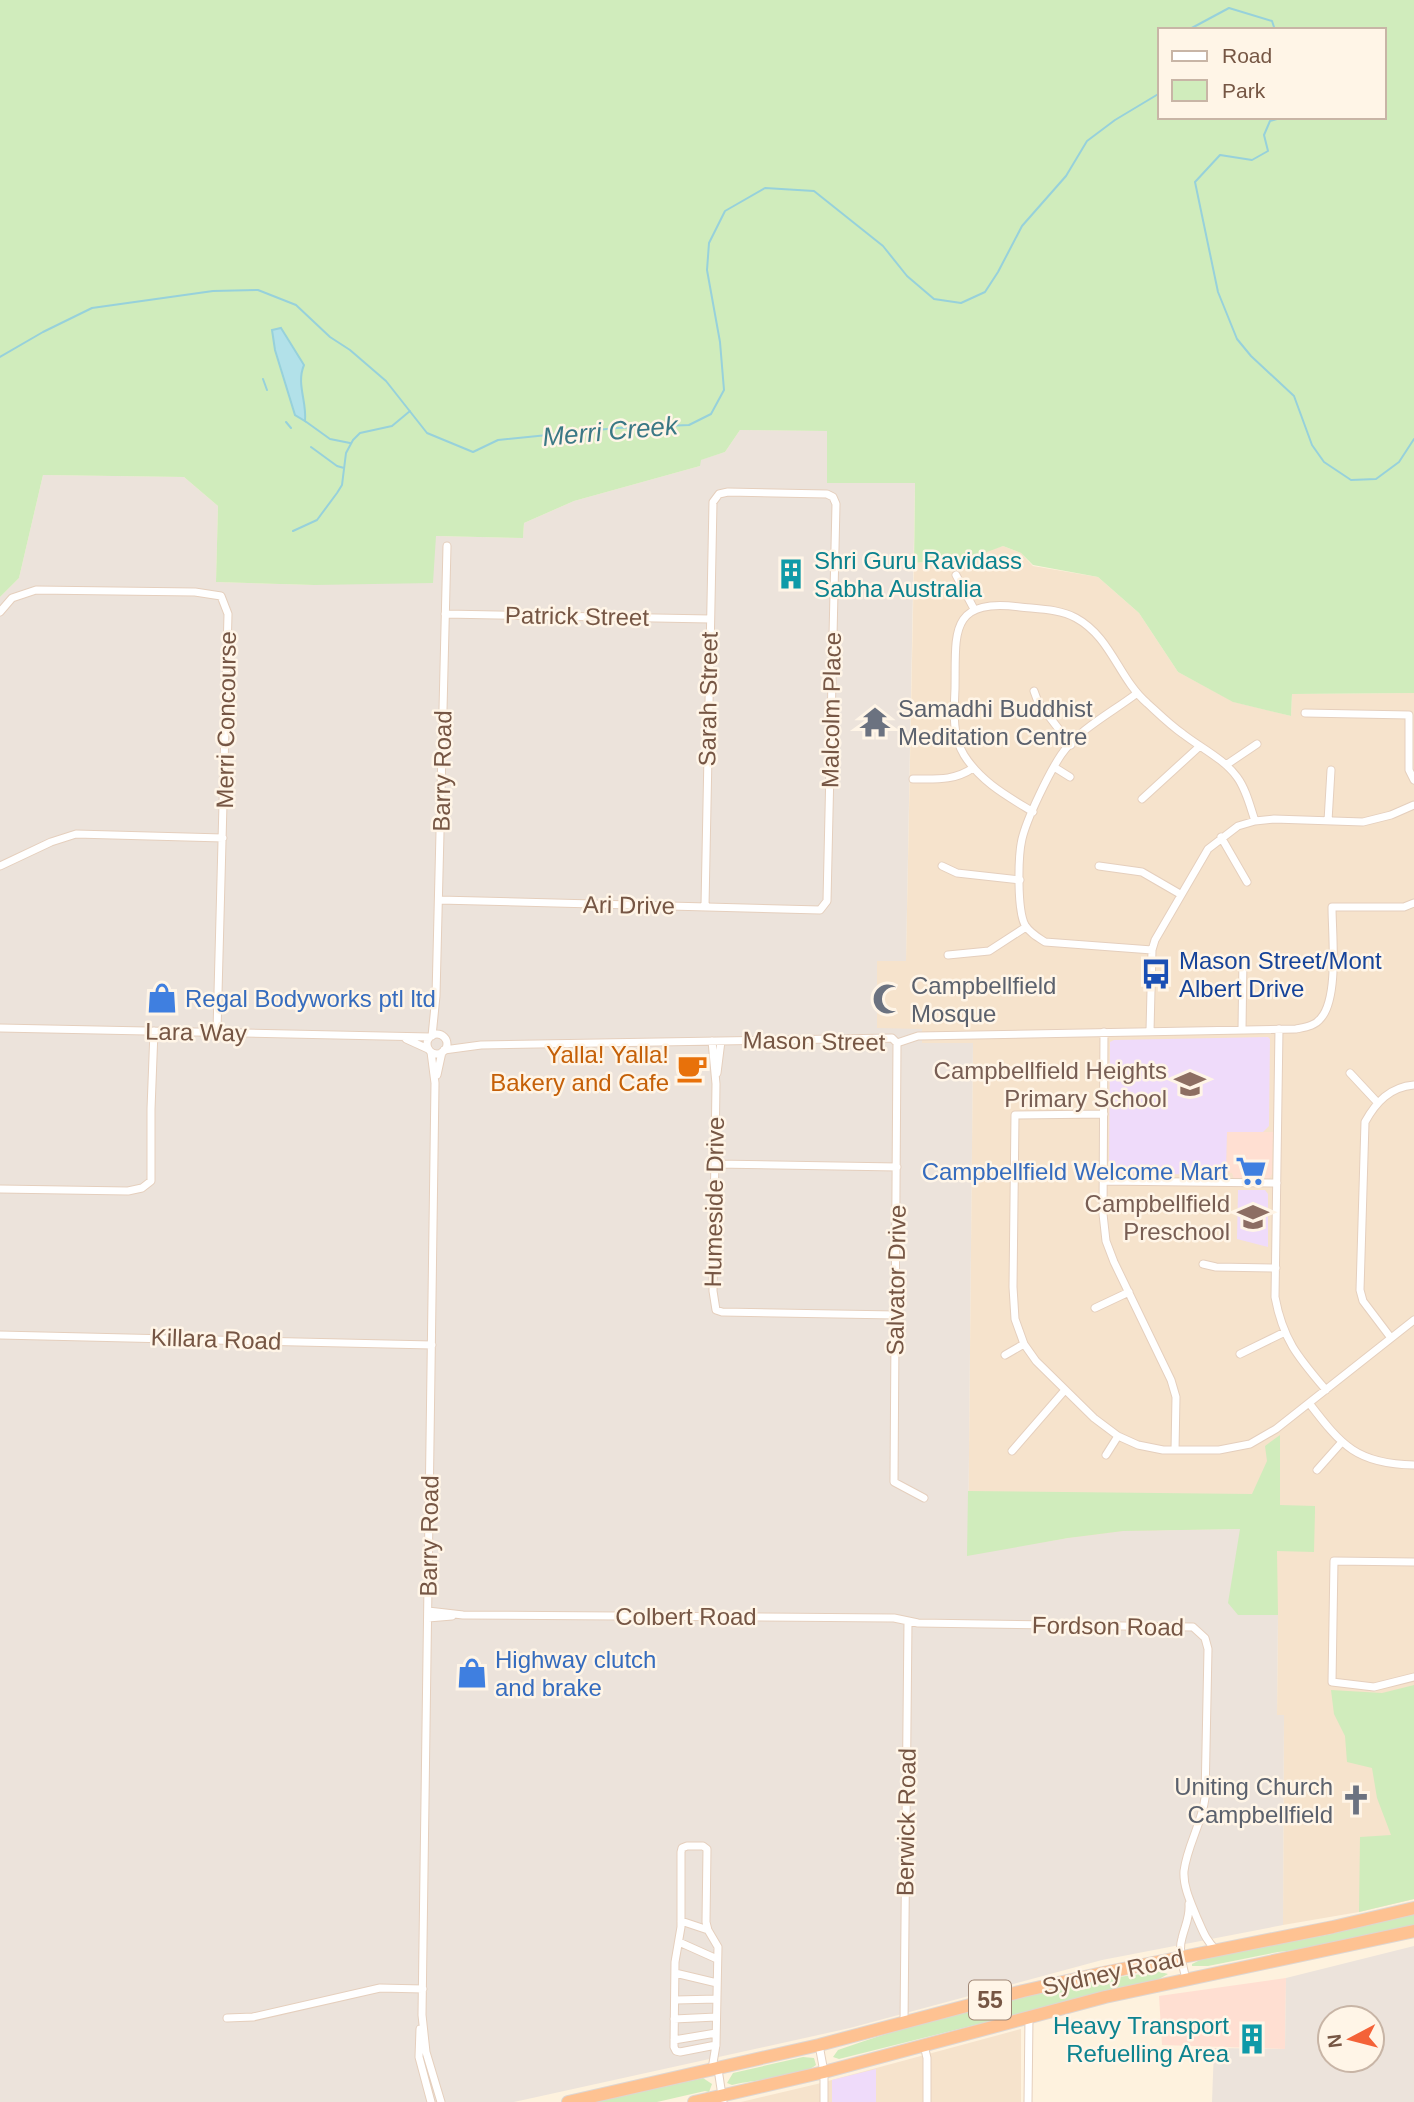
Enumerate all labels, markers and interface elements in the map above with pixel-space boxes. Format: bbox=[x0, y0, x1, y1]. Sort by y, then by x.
legend bbox=[1158, 28, 1386, 119]
text: Road bbox=[1222, 44, 1272, 67]
text: Park bbox=[1222, 79, 1266, 102]
water label: Merri Creek bbox=[541, 410, 681, 452]
place label: Shri Guru Ravidass Sabha Australia bbox=[814, 547, 1022, 602]
building icon: Shri Guru Ravidass Sabha Australia bbox=[774, 557, 808, 591]
street label: Patrick Street bbox=[505, 601, 650, 631]
street label: Merri Concourse bbox=[211, 631, 241, 809]
street label: Sarah Street bbox=[693, 631, 723, 767]
street label: Malcolm Place bbox=[816, 632, 846, 788]
place label: Samadhi Buddhist Meditation Centre bbox=[898, 695, 1093, 750]
temple icon: Samadhi Buddhist Meditation Centre bbox=[858, 705, 892, 739]
street label: Barry Road bbox=[427, 710, 457, 832]
street label: Ari Drive bbox=[583, 891, 675, 919]
place label: Mason Street/Mont Albert Drive bbox=[1179, 947, 1382, 1002]
bus stop icon: Mason Street/Mont Albert Drive bbox=[1139, 957, 1173, 991]
place label: Campbellfield Mosque bbox=[911, 972, 1056, 1027]
shop icon: Regal Bodyworks ptl ltd bbox=[145, 981, 179, 1015]
mosque icon: Campbellfield Mosque bbox=[871, 982, 905, 1016]
place label: Regal Bodyworks ptl ltd bbox=[185, 985, 436, 1012]
street label: Lara Way bbox=[145, 1018, 247, 1046]
street label: Mason Street bbox=[742, 1026, 886, 1056]
place label: Yalla! Yalla! Bakery and Cafe bbox=[490, 1041, 669, 1096]
cafe icon: Yalla! Yalla! Bakery and Cafe bbox=[675, 1051, 709, 1085]
place label: Campbellfield Heights Primary School bbox=[934, 1057, 1167, 1112]
school or university icon: Campbellfield Heights Primary School bbox=[1173, 1067, 1207, 1101]
street label: Humeside Drive bbox=[699, 1116, 729, 1288]
supermarket icon: Campbellfield Welcome Mart bbox=[1234, 1154, 1268, 1188]
place label: Campbellfield Welcome Mart bbox=[922, 1158, 1228, 1185]
place label: Campbellfield Preschool bbox=[1085, 1190, 1230, 1245]
school or university icon: Campbellfield Preschool bbox=[1236, 1200, 1270, 1234]
street label: Salvator Drive bbox=[881, 1204, 911, 1356]
street label: Killara Road bbox=[150, 1323, 282, 1355]
street label: Barry Road bbox=[414, 1475, 444, 1597]
street label: Colbert Road bbox=[615, 1603, 757, 1630]
street label: Fordson Road bbox=[1032, 1611, 1184, 1641]
place label: Highway clutch and brake bbox=[495, 1646, 656, 1701]
shop icon: Highway clutch and brake bbox=[455, 1656, 489, 1690]
street label: Berwick Road bbox=[891, 1748, 921, 1896]
place label: Uniting Church Campbellfield bbox=[1174, 1773, 1333, 1828]
church icon: Uniting Church Campbellfield bbox=[1339, 1783, 1373, 1817]
street label: Sydney Road bbox=[1040, 1944, 1186, 2000]
road number: 55 bbox=[969, 1980, 1011, 2020]
north arrow bbox=[1316, 2004, 1386, 2074]
place label: Heavy Transport Refuelling Area bbox=[1053, 2012, 1230, 2067]
building icon: Heavy Transport Refuelling Area bbox=[1235, 2022, 1269, 2056]
text: N bbox=[1323, 2033, 1346, 2049]

